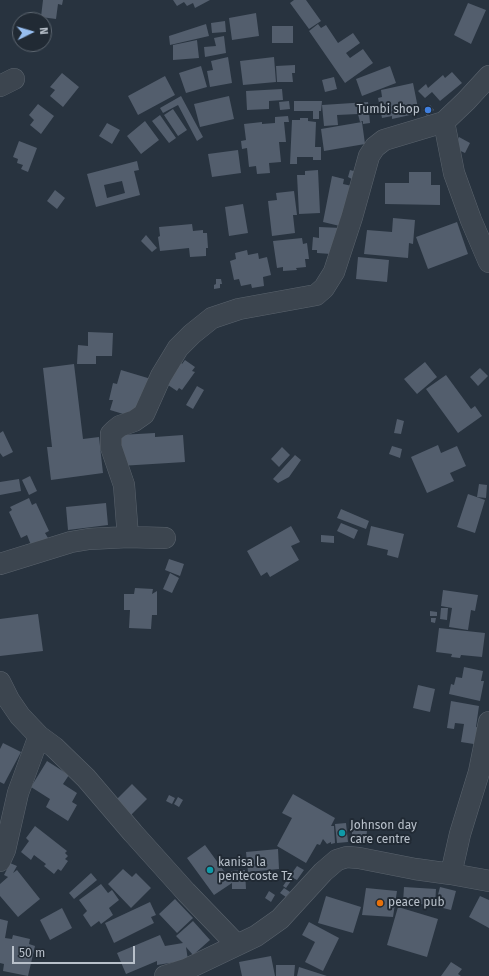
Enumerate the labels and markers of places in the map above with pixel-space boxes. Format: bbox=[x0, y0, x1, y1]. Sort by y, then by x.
place label: Tumbi shop bbox=[357, 103, 420, 117]
marker: Tumbi shop bbox=[423, 105, 433, 115]
place label: Johnson day care centre bbox=[350, 819, 417, 847]
marker: Johnson day care centre bbox=[337, 828, 347, 838]
place label: kanisa la pentecoste Tz bbox=[218, 856, 292, 884]
marker: kanisa la pentecoste Tz bbox=[205, 865, 215, 875]
place label: peace pub bbox=[388, 896, 445, 910]
marker: peace pub bbox=[375, 898, 385, 908]

